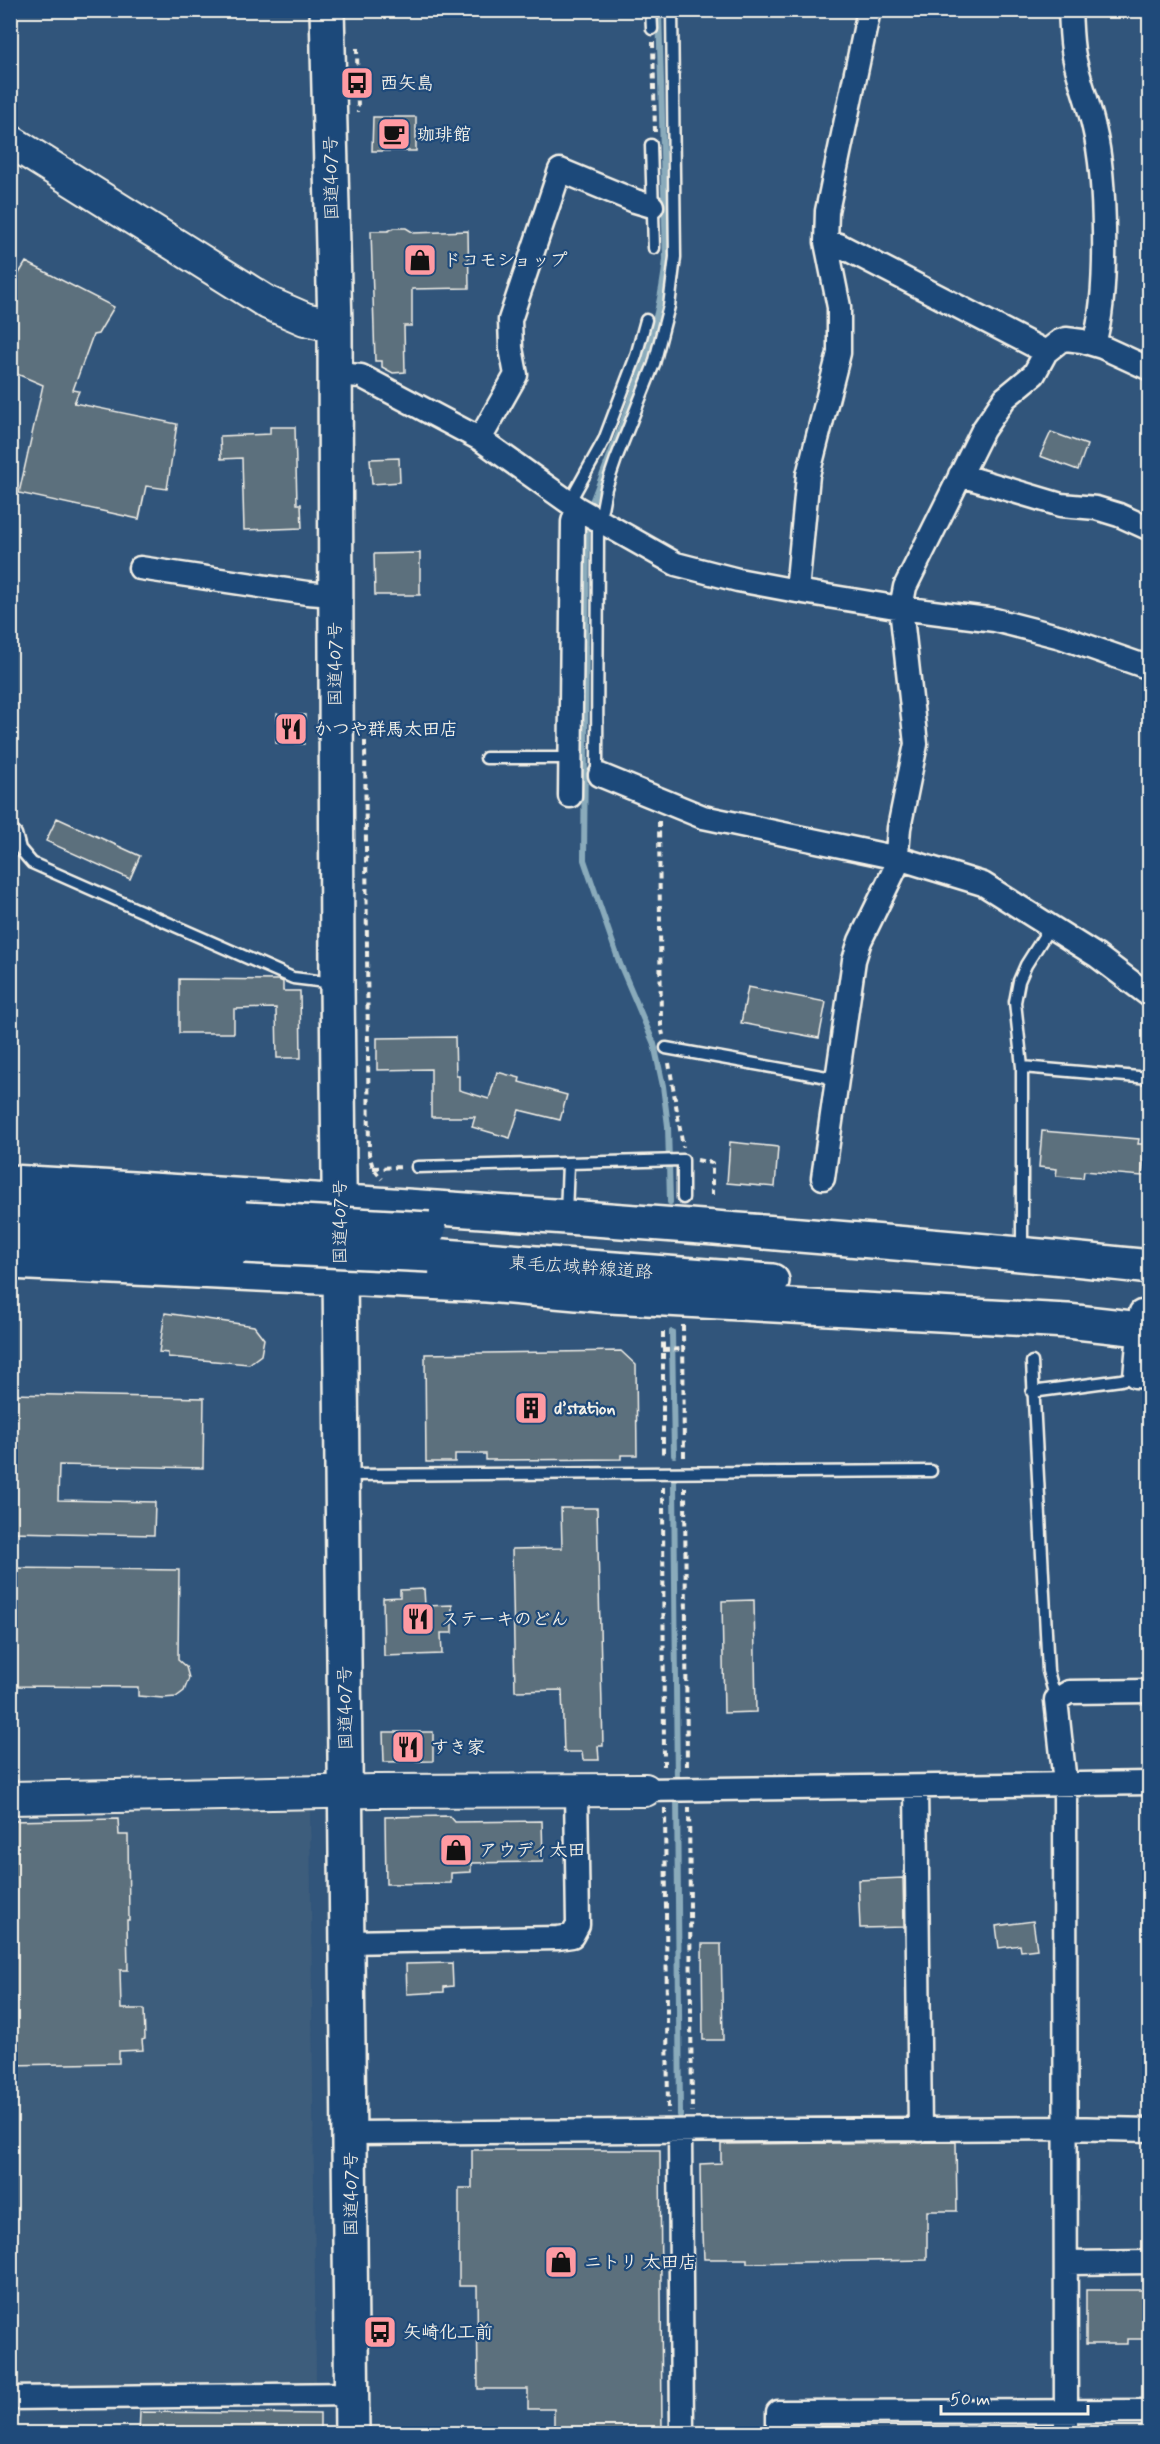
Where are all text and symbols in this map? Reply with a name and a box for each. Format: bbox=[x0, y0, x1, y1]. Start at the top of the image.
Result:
bus stop icon: 西矢島 bbox=[339, 65, 375, 101]
place label: 西矢島 bbox=[380, 72, 434, 96]
cafe icon: 珈琲館 bbox=[376, 116, 412, 152]
place label: 珈琲館 bbox=[417, 123, 471, 147]
street label: 国道407号 bbox=[319, 135, 345, 221]
shop icon: ドコモショップ bbox=[402, 242, 438, 278]
place label: ドコモショップ bbox=[443, 249, 568, 273]
street label: 国道407号 bbox=[324, 622, 348, 706]
restaurant icon: かつや群馬太田店 bbox=[273, 711, 309, 747]
place label: かつや群馬太田店 bbox=[314, 718, 458, 742]
street label: 国道407号 bbox=[329, 1180, 353, 1264]
street label: 東毛広域幹線道路 bbox=[508, 1251, 654, 1285]
building icon: d’station bbox=[513, 1390, 549, 1426]
place label: d’station bbox=[554, 1397, 616, 1421]
restaurant icon: ステーキのどん bbox=[400, 1601, 436, 1637]
place label: ステーキのどん bbox=[441, 1608, 569, 1632]
street label: 国道407号 bbox=[333, 1665, 359, 1751]
restaurant icon: すき家 bbox=[390, 1729, 426, 1765]
place label: すき家 bbox=[431, 1736, 485, 1760]
shop icon: アウディ太田 bbox=[438, 1832, 474, 1868]
place label: アウディ太田 bbox=[479, 1839, 586, 1863]
street label: 国道407号 bbox=[340, 2152, 364, 2236]
shop icon: ニトリ 太田店 bbox=[543, 2244, 579, 2280]
place label: ニトリ 太田店 bbox=[584, 2251, 697, 2275]
bus stop icon: 矢崎化工前 bbox=[362, 2314, 398, 2350]
place label: 矢崎化工前 bbox=[403, 2321, 493, 2345]
scale bar bbox=[941, 2378, 1088, 2416]
text: 50 m bbox=[950, 2388, 990, 2412]

